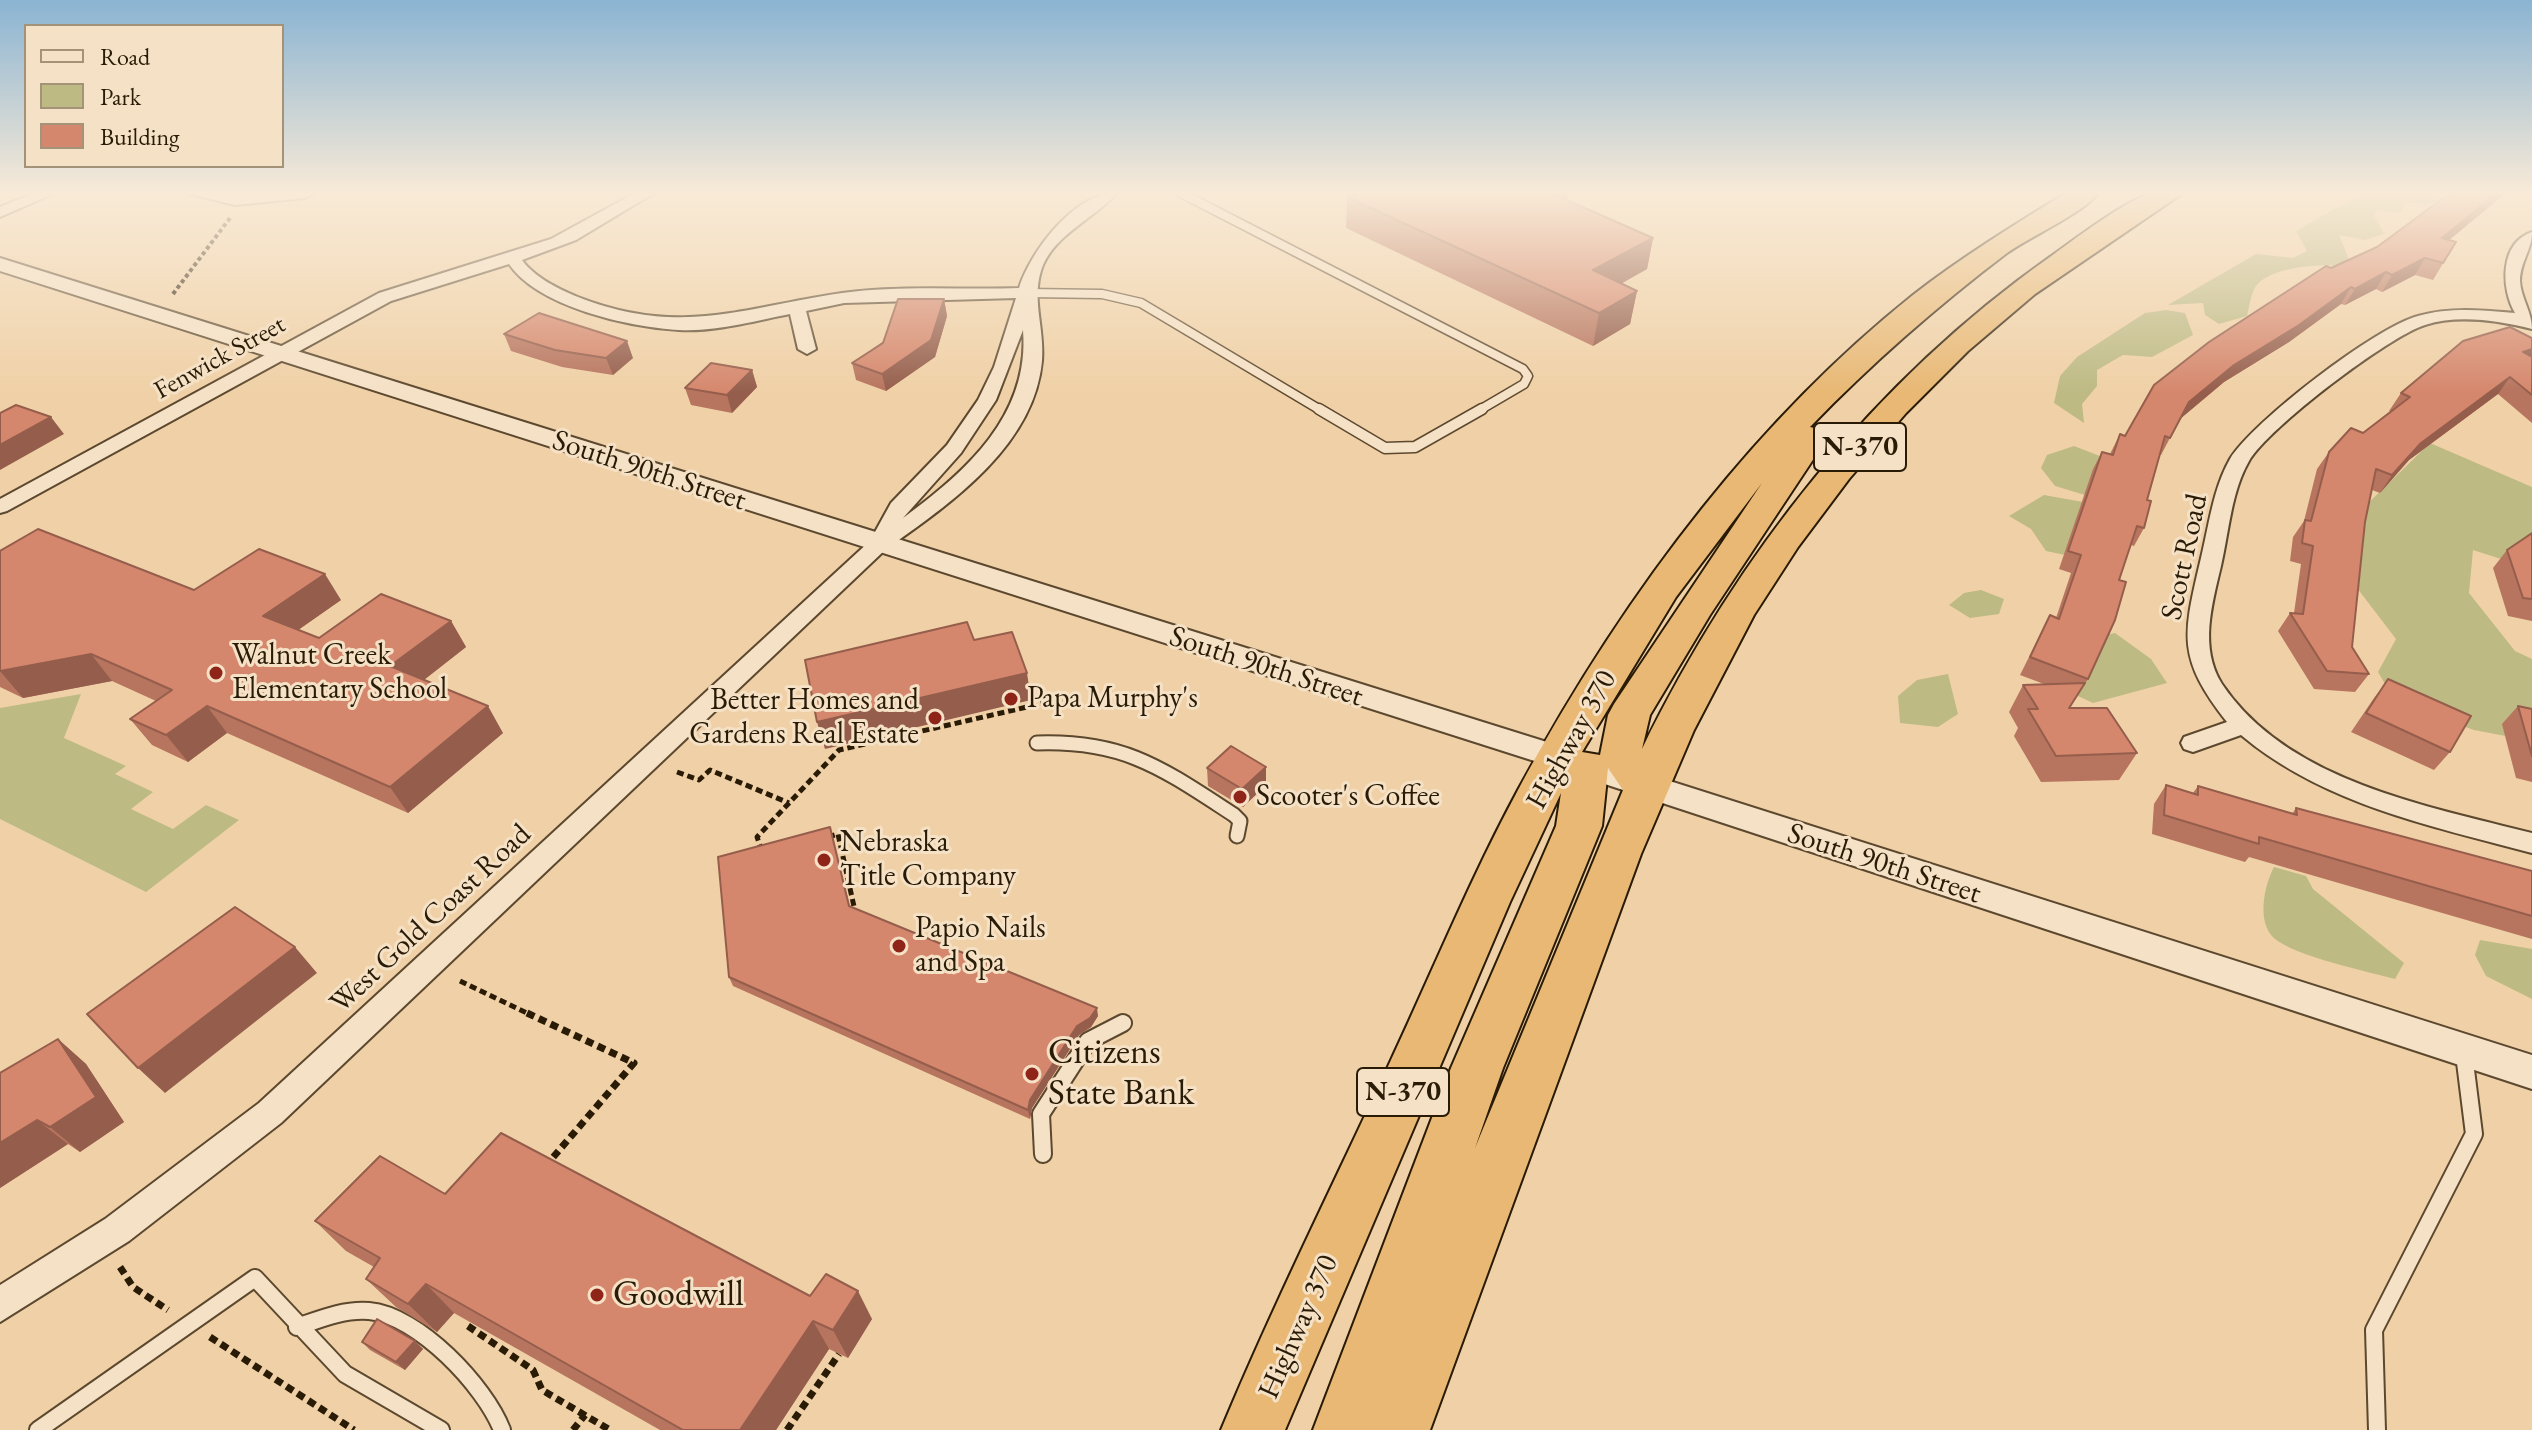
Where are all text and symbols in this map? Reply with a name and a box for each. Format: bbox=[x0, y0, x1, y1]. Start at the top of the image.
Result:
legend bbox=[24, 24, 284, 168]
text: Road bbox=[100, 41, 150, 72]
text: Park bbox=[100, 81, 141, 112]
text: Building bbox=[100, 121, 180, 152]
street label: Fenwick Street bbox=[149, 309, 291, 407]
street label: South 90th Street bbox=[548, 423, 750, 519]
road number: N-370 bbox=[1814, 423, 1906, 471]
street label: Scott Road bbox=[2154, 491, 2216, 623]
street label: South 90th Street bbox=[1165, 619, 1367, 715]
place label: Walnut Creek Elementary School bbox=[232, 638, 447, 708]
marker: Walnut Creek Elementary School bbox=[207, 664, 225, 682]
street label: Highway 370 bbox=[1519, 664, 1625, 816]
place label: Papa Murphy's bbox=[1027, 681, 1198, 717]
place label: Better Homes and Gardens Real Estate bbox=[689, 683, 919, 754]
marker: Papa Murphy's bbox=[1002, 690, 1020, 708]
marker: Better Homes and Gardens Real Estate bbox=[926, 709, 944, 727]
place label: Scooter's Coffee bbox=[1256, 779, 1440, 815]
marker: Scooter's Coffee bbox=[1231, 788, 1249, 806]
street label: South 90th Street bbox=[1783, 816, 1985, 912]
street label: West Gold Coast Road bbox=[323, 817, 539, 1021]
place label: Nebraska Title Company bbox=[840, 825, 1016, 896]
marker: Nebraska Title Company bbox=[815, 851, 833, 869]
place label: Papio Nails and Spa bbox=[915, 911, 1046, 982]
marker: Papio Nails and Spa bbox=[890, 937, 908, 955]
place label: Citizens State Bank bbox=[1048, 1031, 1194, 1116]
marker: Citizens State Bank bbox=[1023, 1065, 1041, 1083]
road number: N-370 bbox=[1357, 1068, 1449, 1116]
street label: Highway 370 bbox=[1251, 1250, 1347, 1404]
place label: Goodwill bbox=[613, 1273, 744, 1317]
marker: Goodwill bbox=[588, 1286, 606, 1304]

